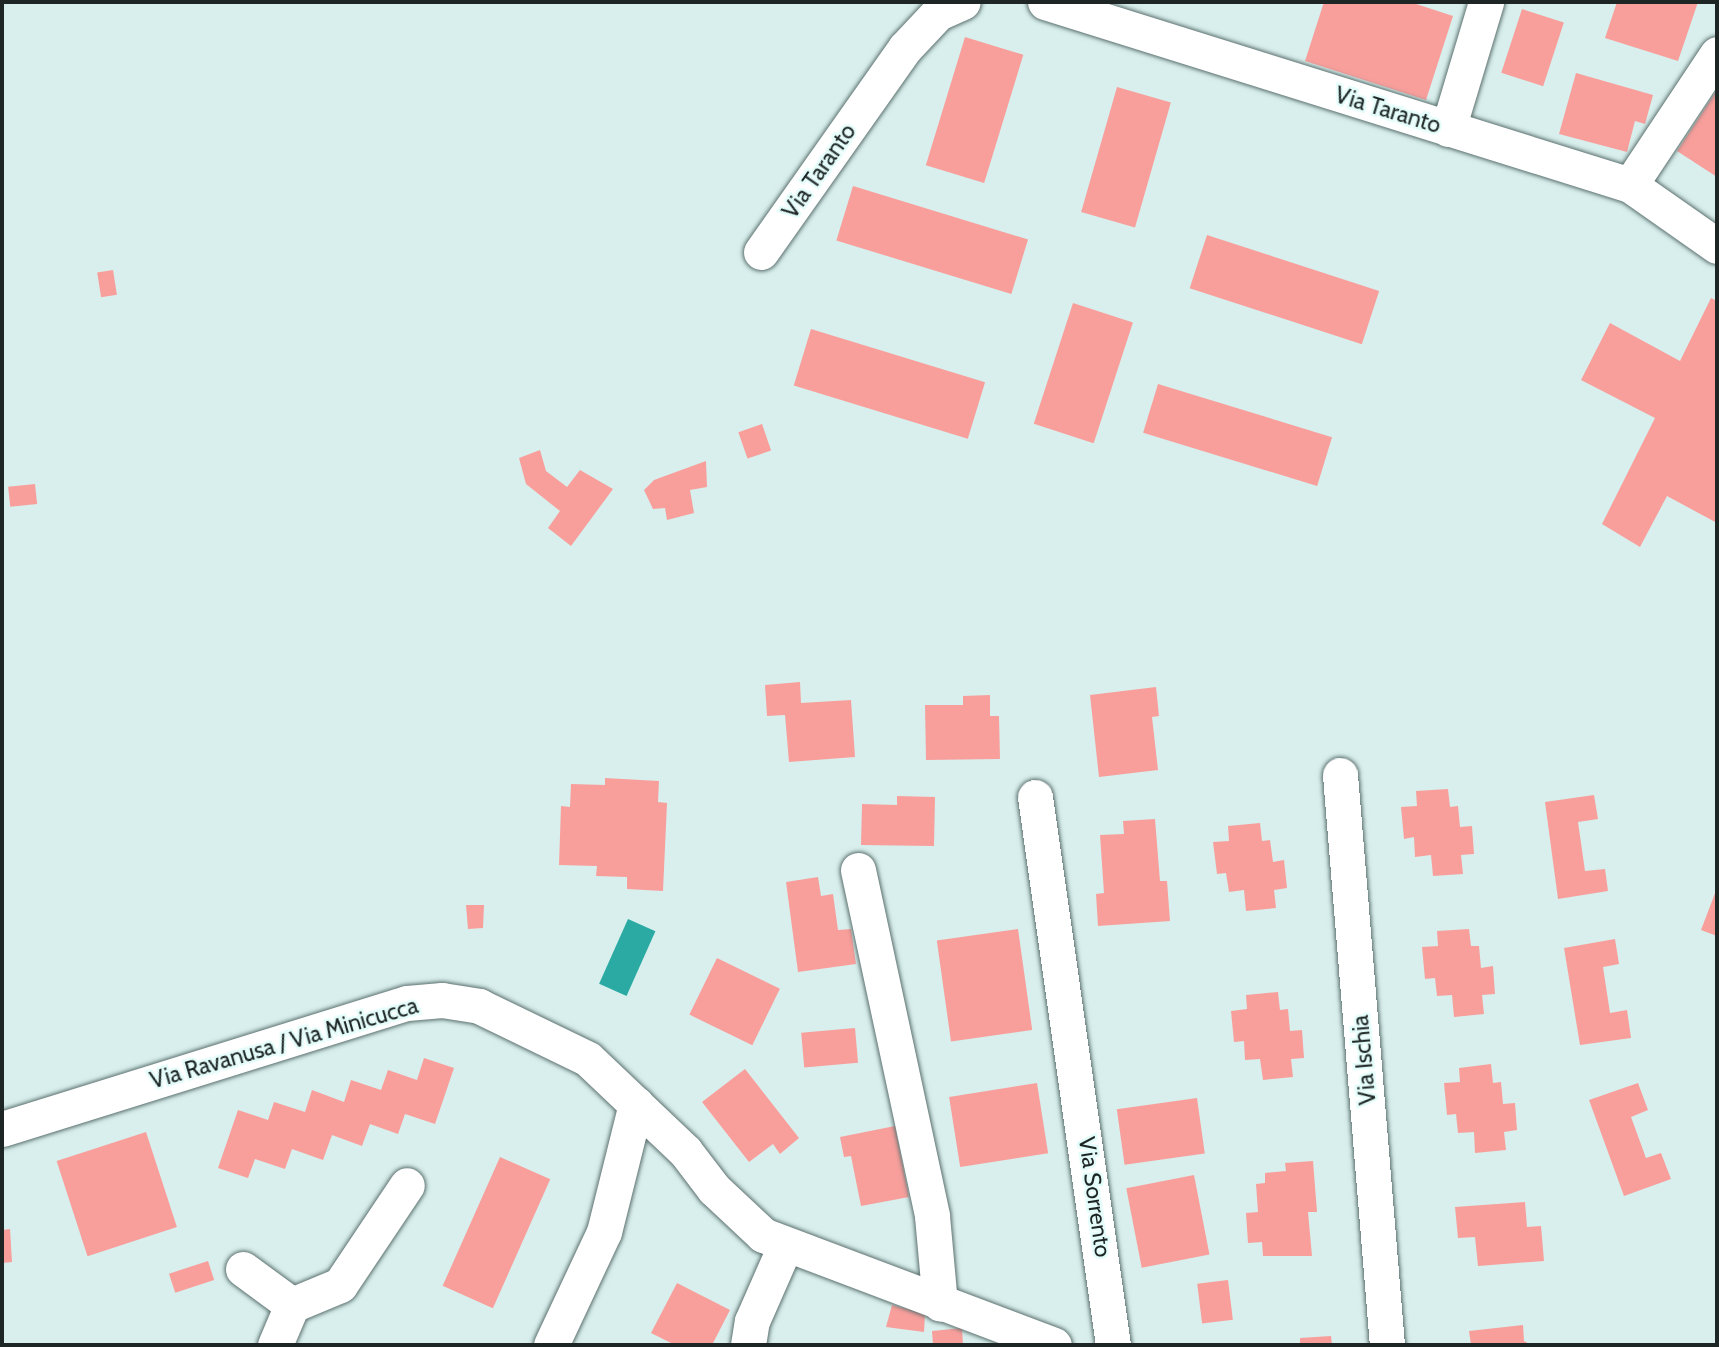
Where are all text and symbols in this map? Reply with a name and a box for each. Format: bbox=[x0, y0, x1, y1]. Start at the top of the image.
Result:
street label: Via Taranto bbox=[1332, 81, 1444, 139]
street label: Via Taranto bbox=[776, 118, 862, 224]
street label: Via Ravanusa / Via Minicucca bbox=[147, 992, 421, 1094]
street label: Via Ischia bbox=[1346, 1014, 1382, 1106]
street label: Via Sorrento bbox=[1073, 1135, 1117, 1259]

